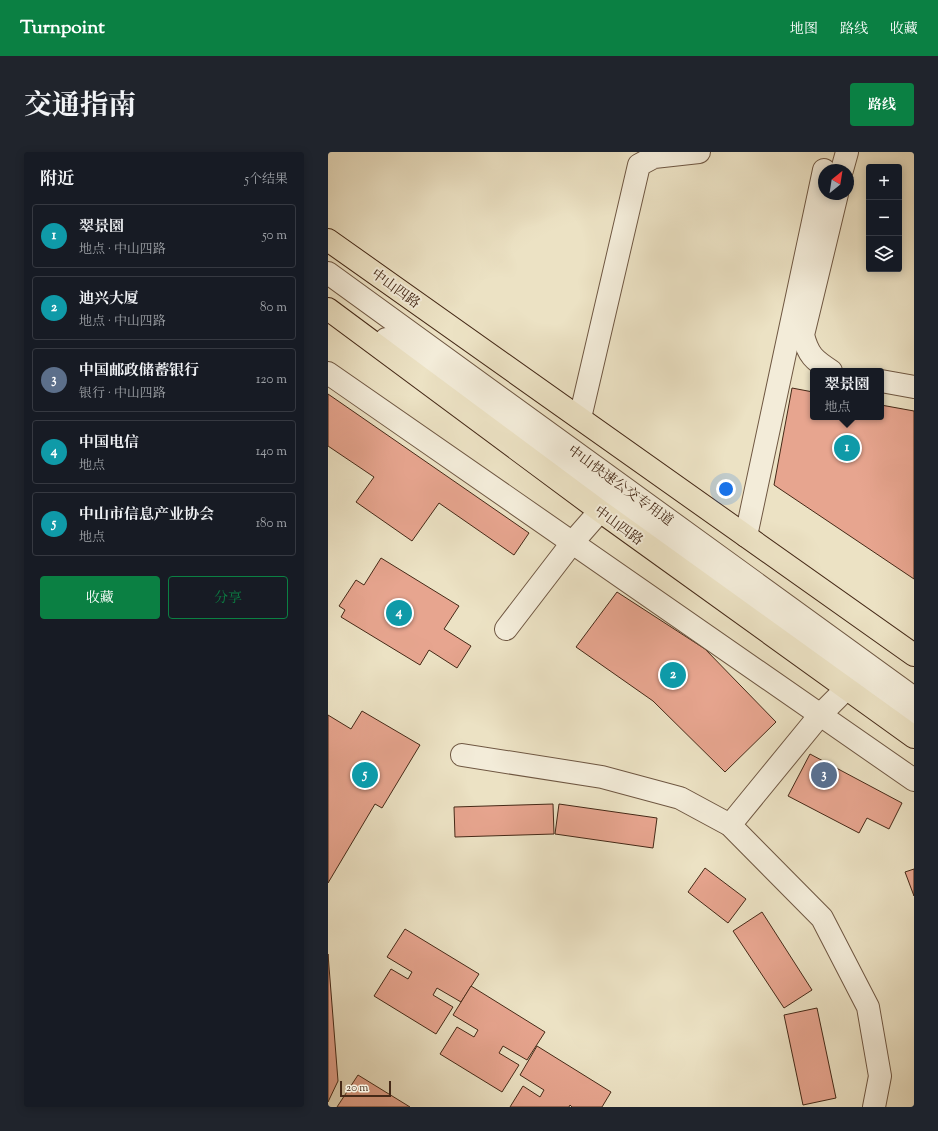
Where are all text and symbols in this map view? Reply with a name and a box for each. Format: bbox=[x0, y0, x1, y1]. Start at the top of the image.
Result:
text: Turnpoint bbox=[20, 15, 105, 42]
text: 地图 bbox=[790, 20, 818, 40]
text: 路线 bbox=[840, 20, 868, 40]
text: 收藏 bbox=[890, 20, 918, 40]
button: 路线 bbox=[850, 83, 914, 126]
text: 交通指南 bbox=[24, 87, 136, 127]
north arrow bbox=[818, 164, 854, 200]
map controls bbox=[866, 164, 902, 272]
button: + bbox=[866, 164, 902, 200]
text: 附近 bbox=[40, 168, 74, 192]
text: 5个结果 bbox=[245, 171, 288, 189]
button: − bbox=[866, 200, 902, 236]
text: 翠景園 bbox=[79, 217, 124, 238]
text: 1 bbox=[52, 227, 56, 245]
text: 50 m bbox=[262, 227, 287, 245]
button: layers bbox=[866, 236, 902, 272]
text: 地点 · 中山四路 bbox=[79, 241, 166, 259]
street label: 中山四路 bbox=[366, 265, 423, 314]
text: 迪兴大厦 bbox=[79, 289, 139, 310]
text: 2 bbox=[51, 299, 57, 317]
text: 80 m bbox=[260, 299, 287, 317]
text: 地点 · 中山四路 bbox=[79, 313, 166, 331]
text: 中国邮政储蓄银行 bbox=[79, 361, 199, 382]
popup bbox=[810, 368, 884, 420]
text: 3 bbox=[51, 371, 57, 389]
text: 120 m bbox=[256, 371, 287, 389]
text: 翠景園 bbox=[824, 375, 870, 396]
text: 银行 · 中山四路 bbox=[79, 385, 166, 403]
text: 地点 bbox=[824, 399, 851, 417]
text: 中国电信 bbox=[79, 433, 139, 454]
pin: 1 bbox=[834, 433, 860, 463]
street label: 中山快速公交专用道 bbox=[563, 441, 677, 532]
text: 4 bbox=[51, 443, 57, 461]
text: 140 m bbox=[256, 443, 287, 461]
text: 地点 bbox=[79, 457, 105, 475]
your location bbox=[716, 479, 736, 499]
street label: 中山四路 bbox=[589, 502, 646, 551]
text: 中山市信息产业协会 bbox=[79, 505, 214, 526]
text: 5 bbox=[52, 515, 56, 533]
text: 180 m bbox=[256, 515, 287, 533]
text: 地点 bbox=[79, 529, 105, 547]
button: 收藏 bbox=[40, 576, 160, 619]
button: 分享 bbox=[168, 576, 288, 619]
pin: 4 bbox=[386, 598, 412, 628]
pin: 2 bbox=[660, 660, 686, 690]
pin: 5 bbox=[352, 760, 378, 790]
pin: 3 bbox=[811, 760, 837, 790]
scale bar bbox=[340, 1079, 391, 1098]
text: 20 m bbox=[346, 1080, 368, 1096]

